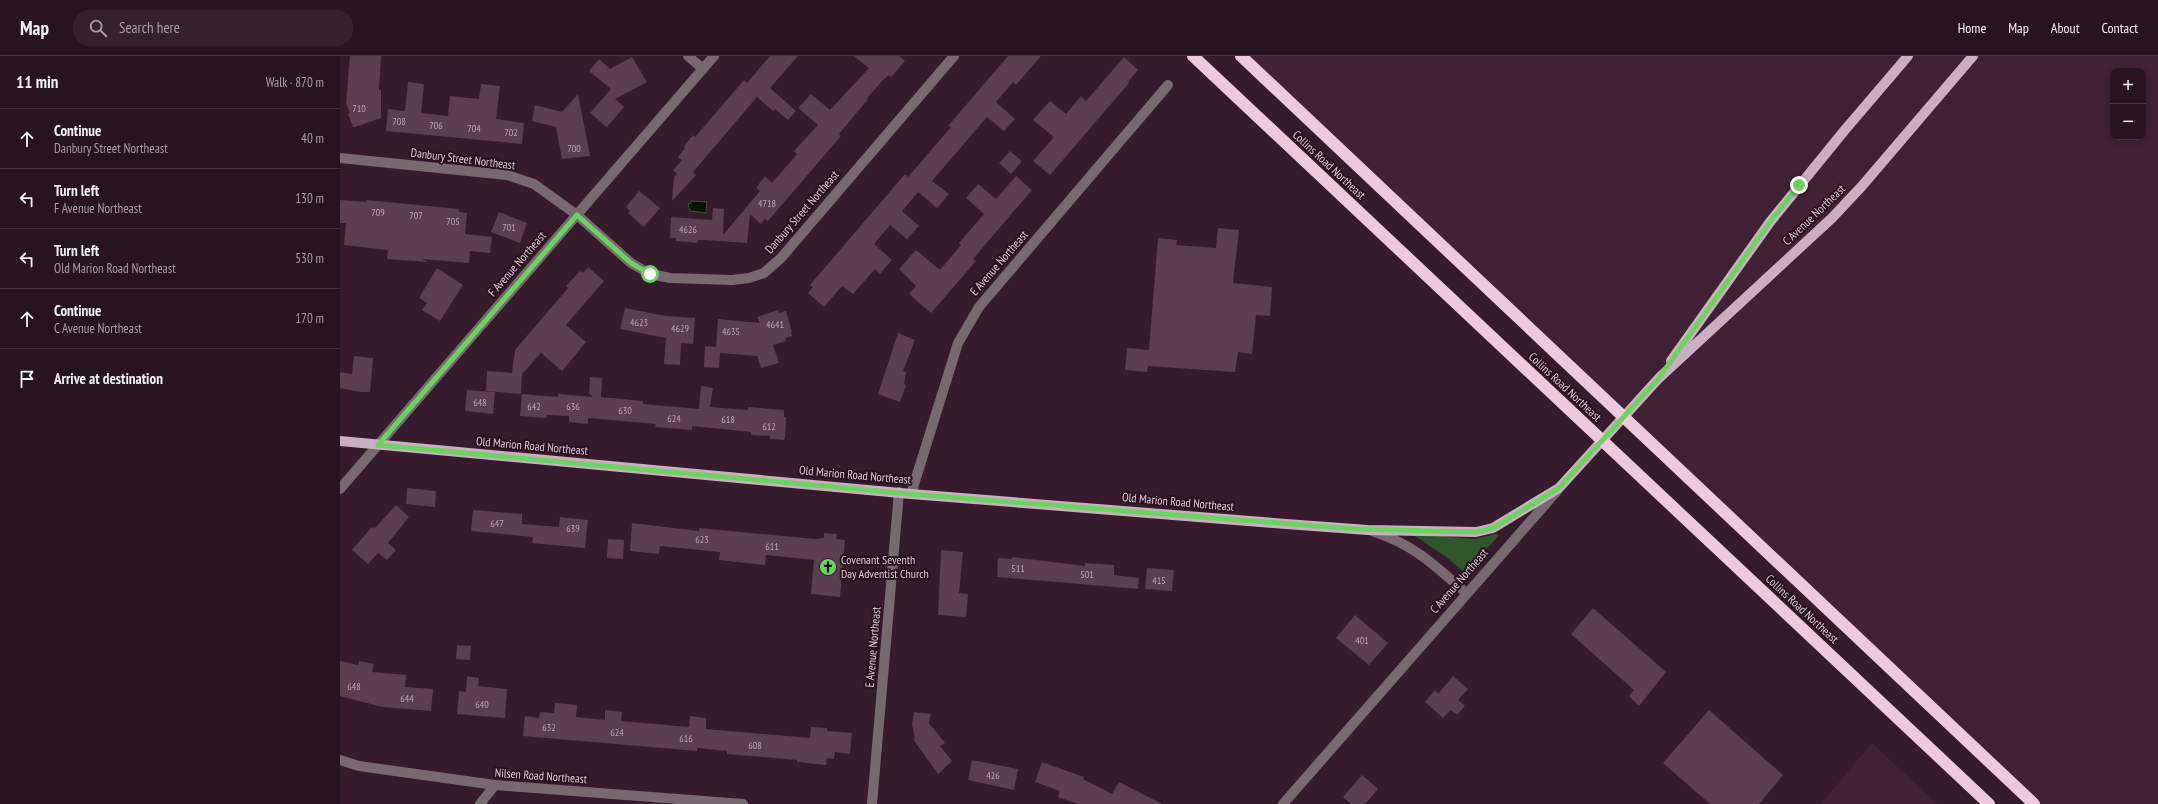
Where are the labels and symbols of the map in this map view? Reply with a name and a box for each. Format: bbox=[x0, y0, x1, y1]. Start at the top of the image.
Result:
house number: 710 bbox=[352, 102, 366, 115]
house number: 708 bbox=[392, 115, 406, 128]
house number: 706 bbox=[429, 119, 443, 132]
house number: 704 bbox=[467, 122, 481, 135]
house number: 702 bbox=[504, 126, 518, 139]
street label: Collins Road Northeast bbox=[1290, 127, 1369, 203]
house number: 700 bbox=[567, 142, 581, 155]
street label: Danbury Street Northeast bbox=[410, 145, 517, 172]
street label: Danbury Street Northeast bbox=[761, 167, 842, 256]
route end bbox=[1790, 176, 1808, 194]
street label: C Avenue Northeast bbox=[1779, 181, 1849, 248]
house number: 4718 bbox=[758, 197, 776, 210]
house number: 709 bbox=[371, 206, 385, 219]
house number: 707 bbox=[409, 209, 423, 222]
house number: 705 bbox=[446, 215, 460, 228]
house number: 701 bbox=[502, 221, 516, 234]
house number: 4626 bbox=[679, 223, 698, 236]
street label: E Avenue Northeast bbox=[966, 227, 1031, 298]
street label: F Avenue Northeast bbox=[484, 228, 549, 299]
route start bbox=[641, 265, 659, 283]
house number: 4623 bbox=[630, 316, 648, 329]
house number: 4641 bbox=[766, 318, 784, 331]
house number: 4629 bbox=[671, 322, 689, 335]
house number: 4635 bbox=[722, 325, 740, 338]
street label: Collins Road Northeast bbox=[1526, 349, 1605, 425]
house number: 648 bbox=[473, 396, 487, 409]
house number: 642 bbox=[527, 400, 541, 413]
house number: 636 bbox=[566, 400, 580, 413]
house number: 630 bbox=[618, 404, 632, 417]
house number: 624 bbox=[667, 412, 681, 425]
house number: 618 bbox=[721, 413, 735, 426]
house number: 612 bbox=[762, 420, 776, 433]
street label: Old Marion Road Northeast bbox=[475, 433, 589, 458]
street label: Old Marion Road Northeast bbox=[798, 462, 912, 487]
street label: Old Marion Road Northeast bbox=[1121, 489, 1235, 514]
house number: 647 bbox=[490, 517, 504, 530]
house number: 639 bbox=[566, 522, 580, 535]
house number: 623 bbox=[695, 533, 709, 546]
house number: 611 bbox=[765, 540, 779, 553]
street label: C Avenue Northeast bbox=[1426, 545, 1491, 616]
place label: Covenant Seventh Day Adventist Church bbox=[841, 552, 929, 581]
church icon: Covenant Seventh Day Adventist Church bbox=[818, 557, 838, 577]
house number: 511 bbox=[1011, 562, 1025, 575]
house number: 501 bbox=[1080, 568, 1094, 581]
street label: Collins Road Northeast bbox=[1763, 571, 1842, 647]
house number: 415 bbox=[1152, 574, 1166, 587]
street label: E Avenue Northeast bbox=[861, 605, 884, 688]
house number: 401 bbox=[1355, 634, 1369, 647]
house number: 648 bbox=[347, 680, 361, 693]
house number: 644 bbox=[400, 692, 414, 705]
house number: 640 bbox=[475, 698, 489, 711]
house number: 632 bbox=[542, 721, 556, 734]
house number: 624 bbox=[610, 726, 624, 739]
house number: 616 bbox=[679, 732, 693, 745]
house number: 608 bbox=[748, 739, 762, 752]
street label: Nilsen Road Northeast bbox=[494, 765, 588, 786]
house number: 426 bbox=[986, 769, 1000, 782]

